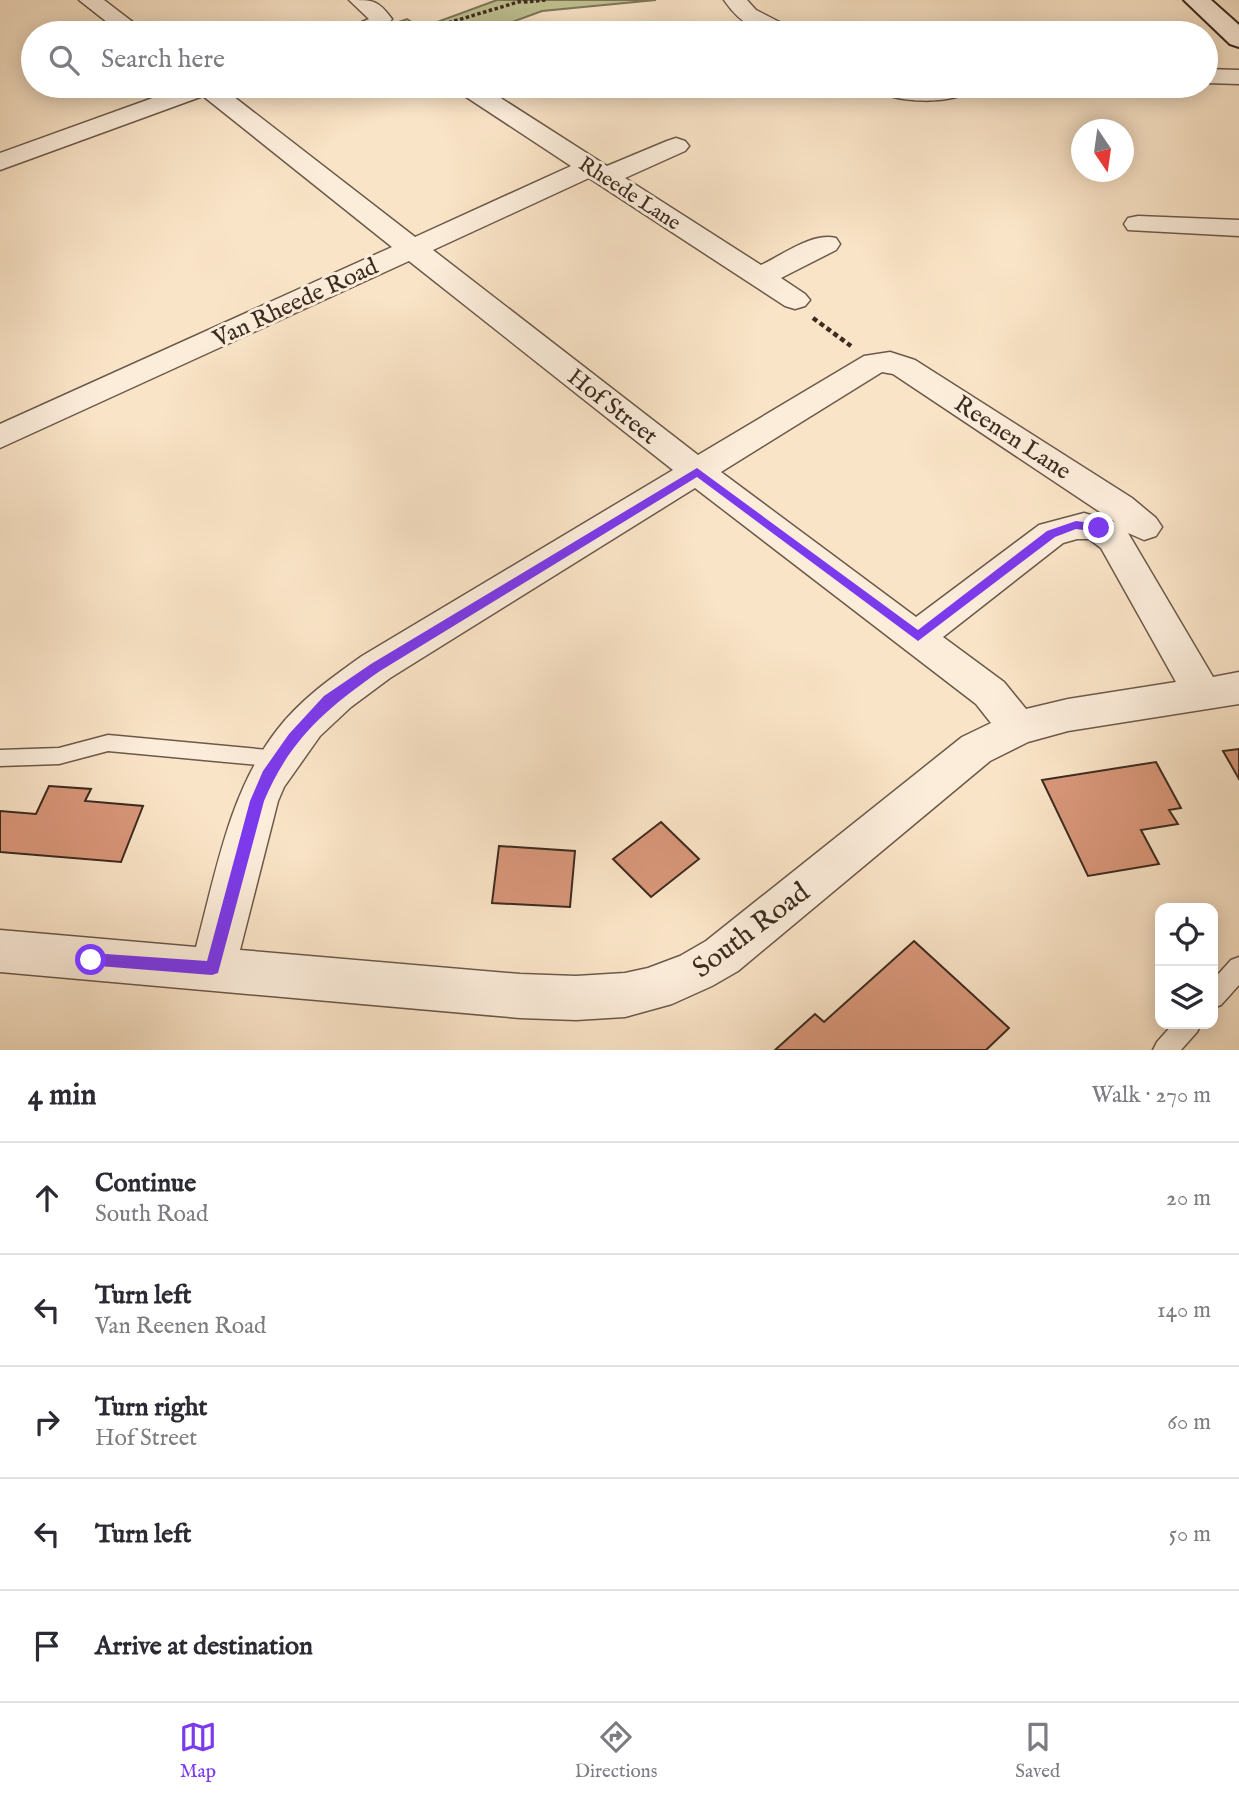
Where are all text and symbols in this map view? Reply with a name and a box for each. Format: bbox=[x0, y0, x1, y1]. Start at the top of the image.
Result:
search box bbox=[21, 21, 1218, 98]
icon: search bbox=[45, 41, 83, 79]
text: Search here bbox=[101, 43, 225, 76]
north arrow bbox=[1071, 119, 1134, 182]
street label: Rheede Lane bbox=[573, 151, 686, 238]
street label: Van Rheede Road bbox=[207, 251, 383, 356]
street label: Hof Street bbox=[561, 362, 664, 452]
street label: Reenen Lane bbox=[948, 389, 1076, 488]
route end bbox=[1083, 512, 1114, 543]
street label: South Road bbox=[686, 876, 817, 986]
map controls bbox=[1155, 903, 1218, 1029]
button: locate bbox=[1155, 903, 1218, 966]
route start bbox=[75, 944, 106, 975]
button: layers bbox=[1155, 966, 1218, 1029]
text: 4 min bbox=[28, 1077, 96, 1115]
text: Walk · 270 m bbox=[1091, 1081, 1211, 1110]
text: Continue bbox=[95, 1167, 196, 1200]
icon: ahead bbox=[28, 1179, 66, 1217]
text: 20 m bbox=[1166, 1184, 1211, 1213]
text: South Road bbox=[95, 1200, 208, 1229]
text: Turn left bbox=[95, 1279, 192, 1312]
icon: left bbox=[28, 1291, 66, 1329]
text: 140 m bbox=[1157, 1296, 1211, 1325]
text: Van Reenen Road bbox=[95, 1312, 266, 1341]
text: Turn right bbox=[95, 1391, 208, 1424]
icon: right bbox=[28, 1403, 66, 1441]
text: 60 m bbox=[1167, 1408, 1211, 1437]
text: Hof Street bbox=[95, 1424, 197, 1453]
icon: left bbox=[28, 1515, 66, 1553]
text: Turn left bbox=[95, 1518, 192, 1551]
text: 50 m bbox=[1169, 1520, 1211, 1549]
icon: arrive bbox=[28, 1627, 66, 1665]
text: Arrive at destination bbox=[95, 1630, 313, 1663]
tab: Map bbox=[179, 1718, 217, 1784]
tab: Directions bbox=[575, 1718, 657, 1784]
tab: Saved bbox=[1015, 1718, 1060, 1784]

